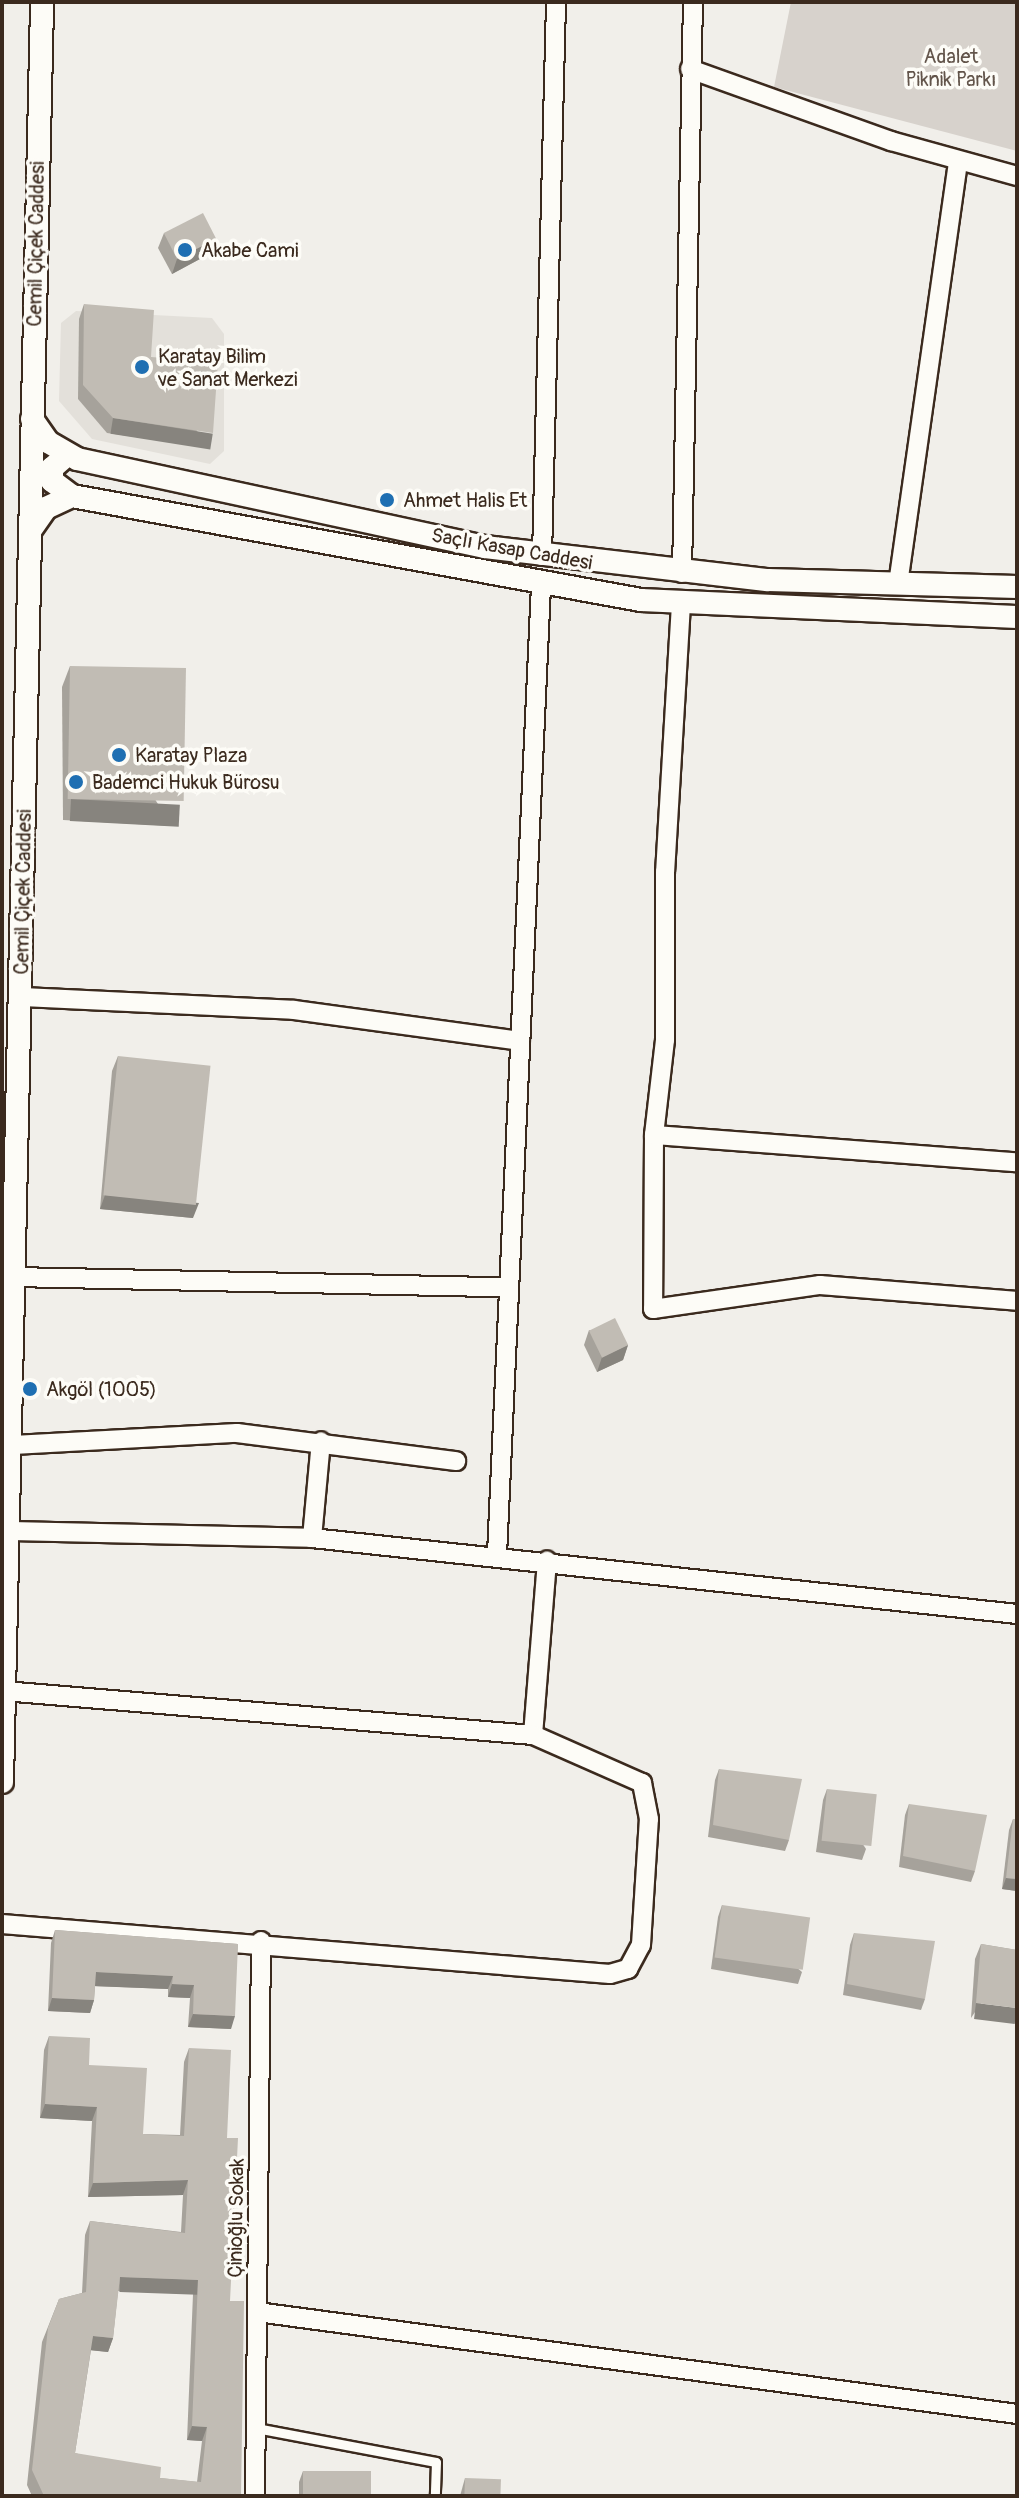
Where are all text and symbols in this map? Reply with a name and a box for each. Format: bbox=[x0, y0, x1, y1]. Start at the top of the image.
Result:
park label: Adalet Piknik Parkı bbox=[906, 44, 996, 91]
street label: Cemil Çiçek Caddesi bbox=[23, 161, 49, 327]
place label: Akabe Cami bbox=[201, 238, 299, 262]
marker: Akabe Cami bbox=[176, 241, 194, 259]
place label: Karatay Bilim ve Sanat Merkezi bbox=[158, 344, 298, 391]
marker: Karatay Bilim ve Sanat Merkezi bbox=[133, 358, 151, 376]
place label: Ahmet Halis Et bbox=[403, 488, 527, 512]
marker: Ahmet Halis Et bbox=[378, 491, 396, 509]
street label: Saçlı Kasap Caddesi bbox=[430, 523, 594, 575]
place label: Karatay Plaza bbox=[135, 743, 247, 767]
marker: Karatay Plaza bbox=[110, 746, 128, 764]
place label: Bademci Hukuk Bürosu bbox=[92, 770, 280, 794]
marker: Bademci Hukuk Bürosu bbox=[67, 773, 85, 791]
street label: Cemil Çiçek Caddesi bbox=[10, 809, 36, 975]
place label: Akgöl (1005) bbox=[46, 1377, 157, 1401]
marker: Akgöl (1005) bbox=[21, 1380, 39, 1398]
street label: Çinioğlu Sokak bbox=[223, 2158, 249, 2278]

